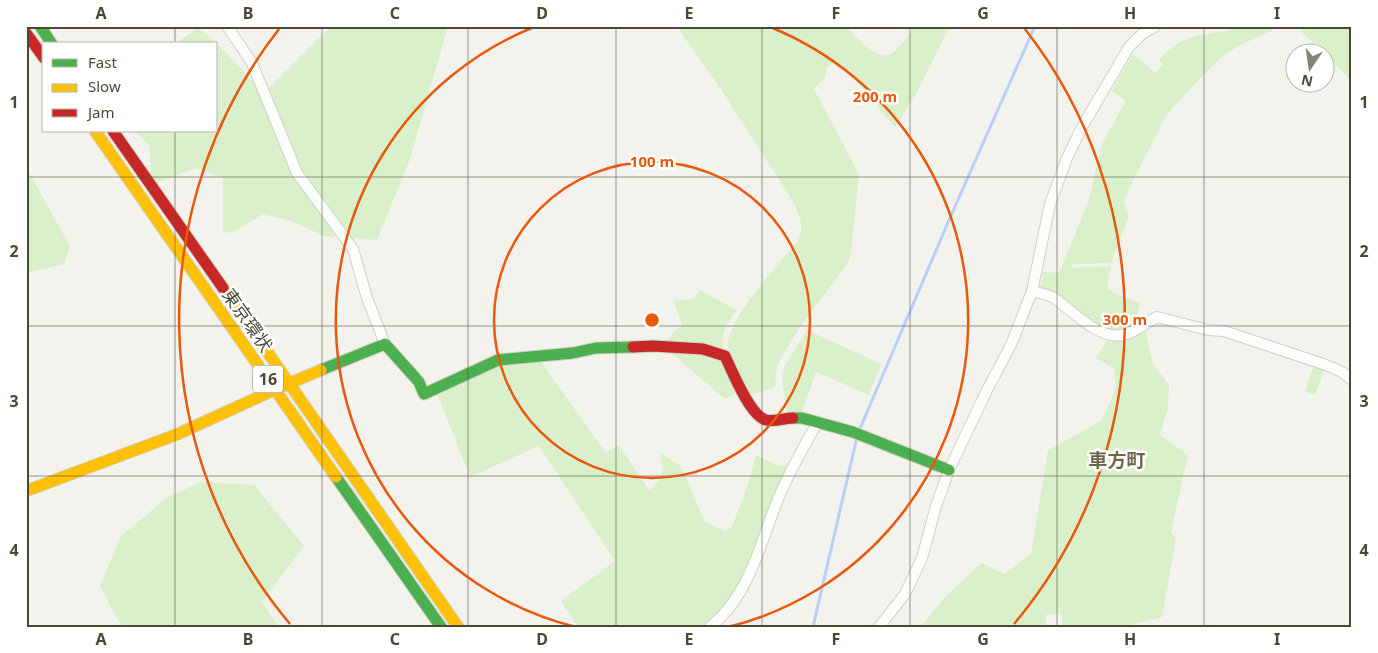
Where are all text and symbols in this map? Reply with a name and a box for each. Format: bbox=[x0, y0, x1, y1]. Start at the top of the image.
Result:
text: A bbox=[95, 2, 107, 24]
text: B bbox=[243, 2, 253, 24]
text: C bbox=[390, 2, 400, 24]
text: D bbox=[536, 2, 548, 24]
text: E bbox=[685, 2, 694, 24]
text: F bbox=[832, 2, 840, 24]
text: G bbox=[977, 2, 989, 24]
text: H bbox=[1124, 2, 1136, 24]
text: I bbox=[1274, 2, 1280, 24]
legend bbox=[42, 42, 218, 132]
north arrow bbox=[1286, 42, 1336, 92]
text: Fast bbox=[88, 52, 117, 72]
text: N bbox=[1299, 71, 1315, 92]
text: Slow bbox=[88, 76, 121, 96]
text: 200 m bbox=[853, 86, 897, 106]
text: 1 bbox=[9, 91, 19, 113]
text: 1 bbox=[1359, 91, 1369, 113]
text: Jam bbox=[86, 102, 115, 122]
text: 100 m bbox=[630, 151, 674, 171]
text: 2 bbox=[9, 240, 19, 262]
text: 2 bbox=[1359, 240, 1369, 262]
street label: 東京環状 bbox=[218, 284, 278, 356]
text: 300 m bbox=[1103, 309, 1147, 329]
centre of rings bbox=[643, 311, 661, 329]
road number: 16 bbox=[253, 366, 283, 392]
text: 3 bbox=[9, 390, 19, 412]
text: 3 bbox=[1359, 390, 1369, 412]
district label: 車方町 bbox=[1088, 447, 1146, 473]
text: 4 bbox=[9, 539, 19, 561]
text: 4 bbox=[1359, 539, 1369, 561]
text: A bbox=[95, 628, 107, 650]
text: B bbox=[243, 628, 253, 650]
text: C bbox=[390, 628, 400, 650]
text: D bbox=[536, 628, 548, 650]
text: E bbox=[685, 628, 694, 650]
text: F bbox=[832, 628, 840, 650]
text: G bbox=[977, 628, 989, 650]
text: H bbox=[1124, 628, 1136, 650]
text: I bbox=[1274, 628, 1280, 650]

